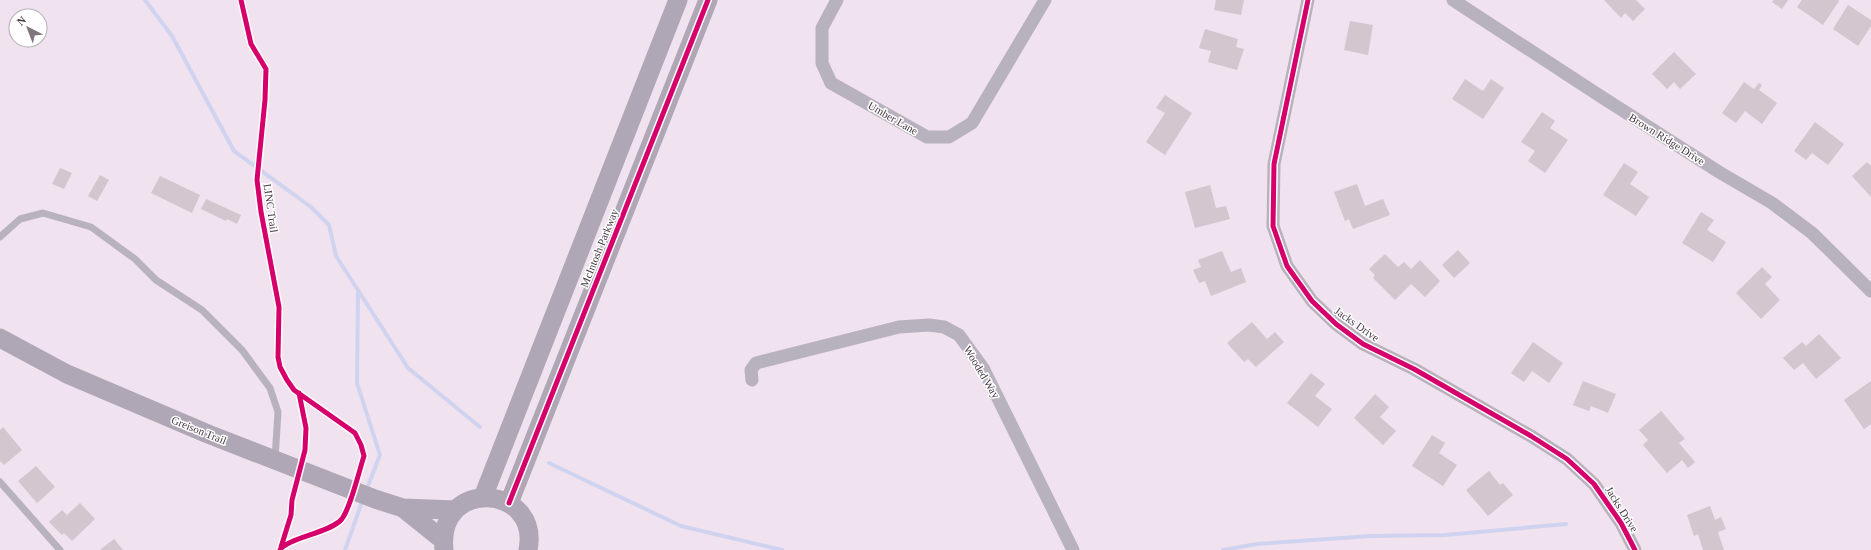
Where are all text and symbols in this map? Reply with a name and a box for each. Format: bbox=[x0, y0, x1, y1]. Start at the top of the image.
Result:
north arrow bbox=[8, 8, 48, 48]
text: N bbox=[14, 13, 28, 28]
street label: Umber Lane bbox=[866, 99, 920, 137]
street label: Brown Ridge Drive bbox=[1627, 111, 1707, 167]
street label: LINC Trail bbox=[262, 183, 280, 233]
street label: McIntosh Parkway bbox=[578, 207, 620, 289]
street label: Jacks Drive bbox=[1332, 304, 1382, 344]
street label: Wooded Way bbox=[962, 344, 1003, 401]
street label: Greison Trail bbox=[170, 414, 228, 446]
street label: Jacks Drive bbox=[1603, 484, 1641, 534]

